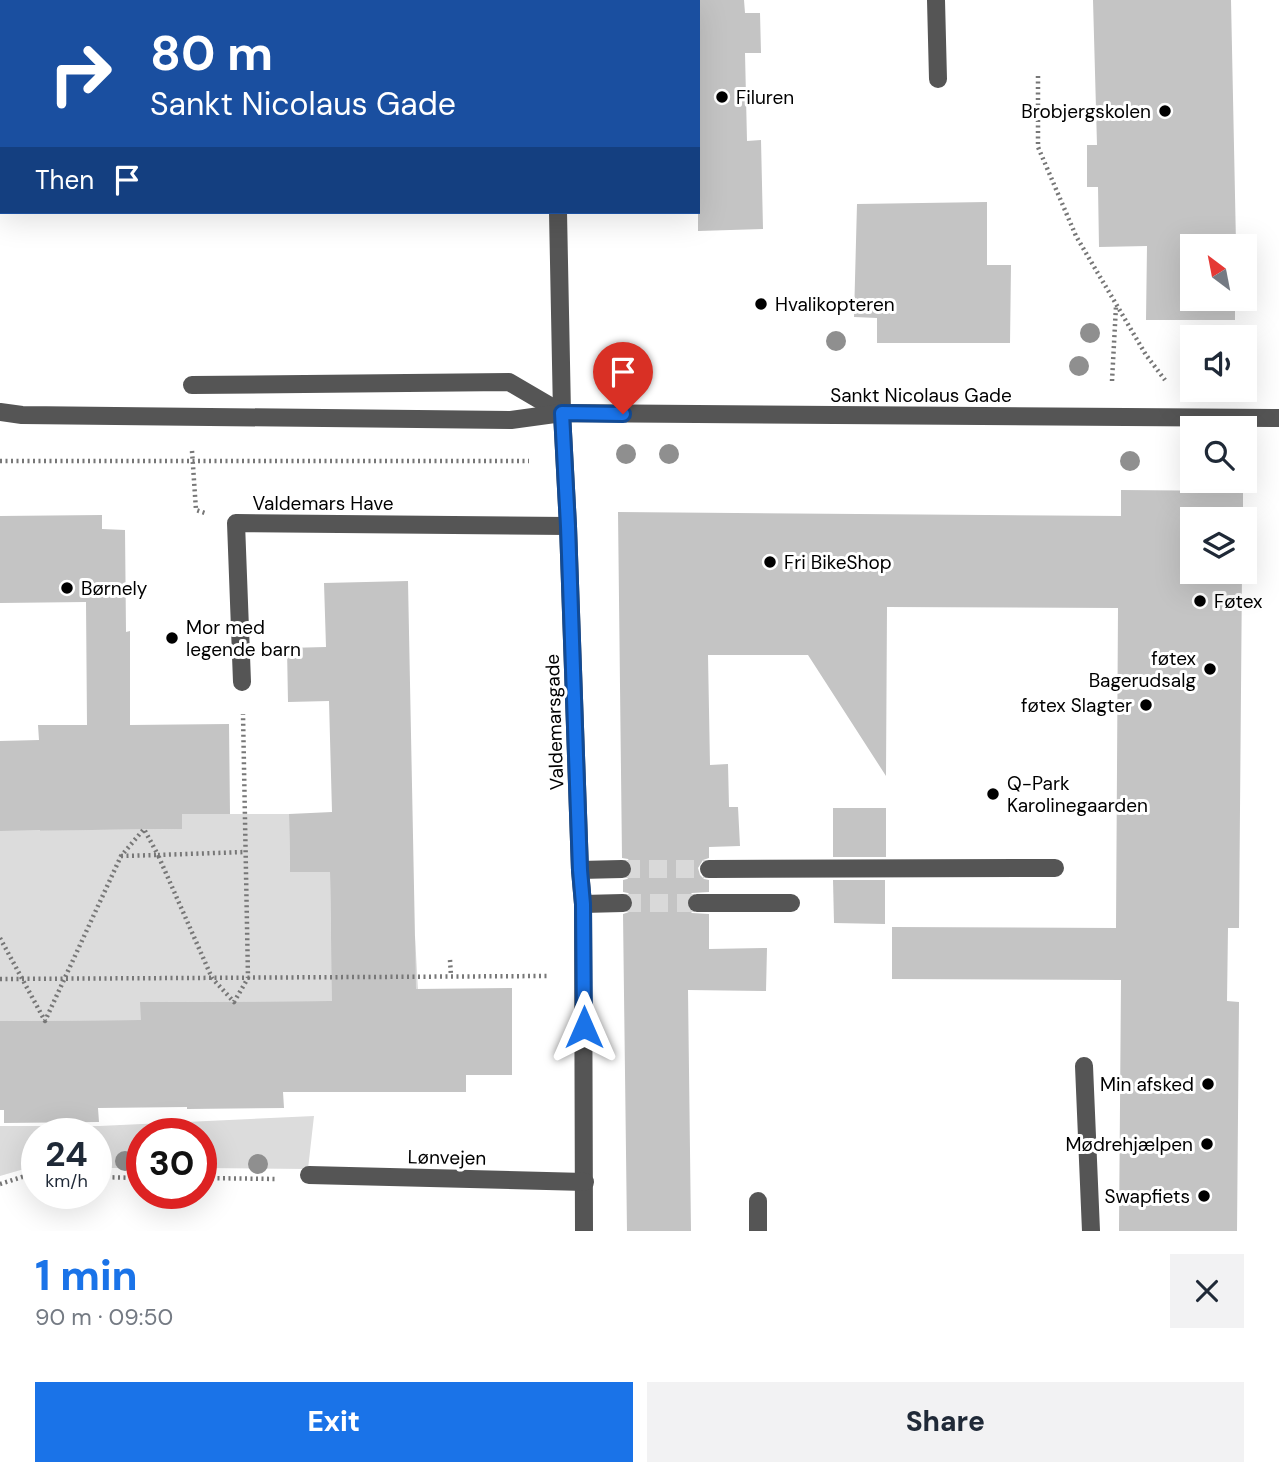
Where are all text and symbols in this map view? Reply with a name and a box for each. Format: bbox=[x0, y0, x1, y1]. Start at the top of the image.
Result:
text: 80 m bbox=[150, 21, 273, 85]
icon: right bbox=[35, 28, 126, 119]
text: Sankt Nicolaus Gade bbox=[150, 83, 456, 125]
place label: Filuren bbox=[736, 85, 794, 110]
marker: Filuren bbox=[714, 89, 730, 105]
place label: Brobjergskolen bbox=[1021, 99, 1151, 124]
marker: Brobjergskolen bbox=[1157, 103, 1173, 119]
icon: arrive bbox=[108, 161, 146, 199]
text: Then bbox=[35, 163, 94, 197]
north arrow bbox=[1180, 234, 1256, 312]
map controls bbox=[1180, 234, 1257, 584]
place label: Hvalikopteren bbox=[775, 292, 895, 317]
marker: Hvalikopteren bbox=[753, 296, 769, 312]
button: sound bbox=[1180, 325, 1257, 402]
pin bbox=[593, 342, 653, 414]
icon: arrive bbox=[604, 353, 642, 391]
street label: Sankt Nicolaus Gade bbox=[830, 383, 1012, 408]
button: search bbox=[1180, 416, 1257, 493]
street label: Valdemars Have bbox=[252, 491, 394, 516]
button: layers bbox=[1180, 507, 1257, 584]
place label: Fri BikeShop bbox=[784, 550, 892, 575]
marker: Fri BikeShop bbox=[762, 554, 778, 570]
place label: Børnely bbox=[81, 576, 148, 601]
marker: Børnely bbox=[59, 580, 75, 596]
place label: Føtex bbox=[1214, 589, 1263, 614]
marker: Føtex bbox=[1192, 593, 1208, 609]
place label: Mor med legende barn bbox=[186, 615, 301, 662]
marker: Mor med legende barn bbox=[164, 630, 180, 646]
place label: føtex Bagerudsalg bbox=[1089, 646, 1197, 693]
street label: Valdemarsgade bbox=[540, 653, 569, 791]
marker: føtex Bagerudsalg bbox=[1202, 661, 1218, 677]
place label: føtex Slagter bbox=[1021, 693, 1132, 718]
marker: føtex Slagter bbox=[1138, 697, 1154, 713]
place label: Q-Park Karolinegaarden bbox=[1007, 771, 1148, 818]
marker: Q-Park Karolinegaarden bbox=[985, 786, 1001, 802]
position arrow bbox=[547, 990, 621, 1064]
place label: Min afsked bbox=[1100, 1072, 1194, 1097]
marker: Min afsked bbox=[1200, 1076, 1216, 1092]
speed limit sign: 30 bbox=[126, 1118, 217, 1209]
text: 24 bbox=[45, 1131, 88, 1177]
place label: Mødrehjælpen bbox=[1066, 1132, 1193, 1157]
marker: Mødrehjælpen bbox=[1199, 1136, 1215, 1152]
street label: Lønvejen bbox=[407, 1144, 487, 1171]
text: km/h bbox=[45, 1169, 88, 1193]
place label: Swapfiets bbox=[1104, 1184, 1190, 1209]
marker: Swapfiets bbox=[1196, 1188, 1212, 1204]
text: 1 min bbox=[35, 1248, 138, 1303]
button: close bbox=[1170, 1254, 1244, 1328]
text: 90 m · 09:50 bbox=[35, 1302, 173, 1332]
button: Exit bbox=[35, 1382, 633, 1462]
button: Share bbox=[647, 1382, 1244, 1462]

